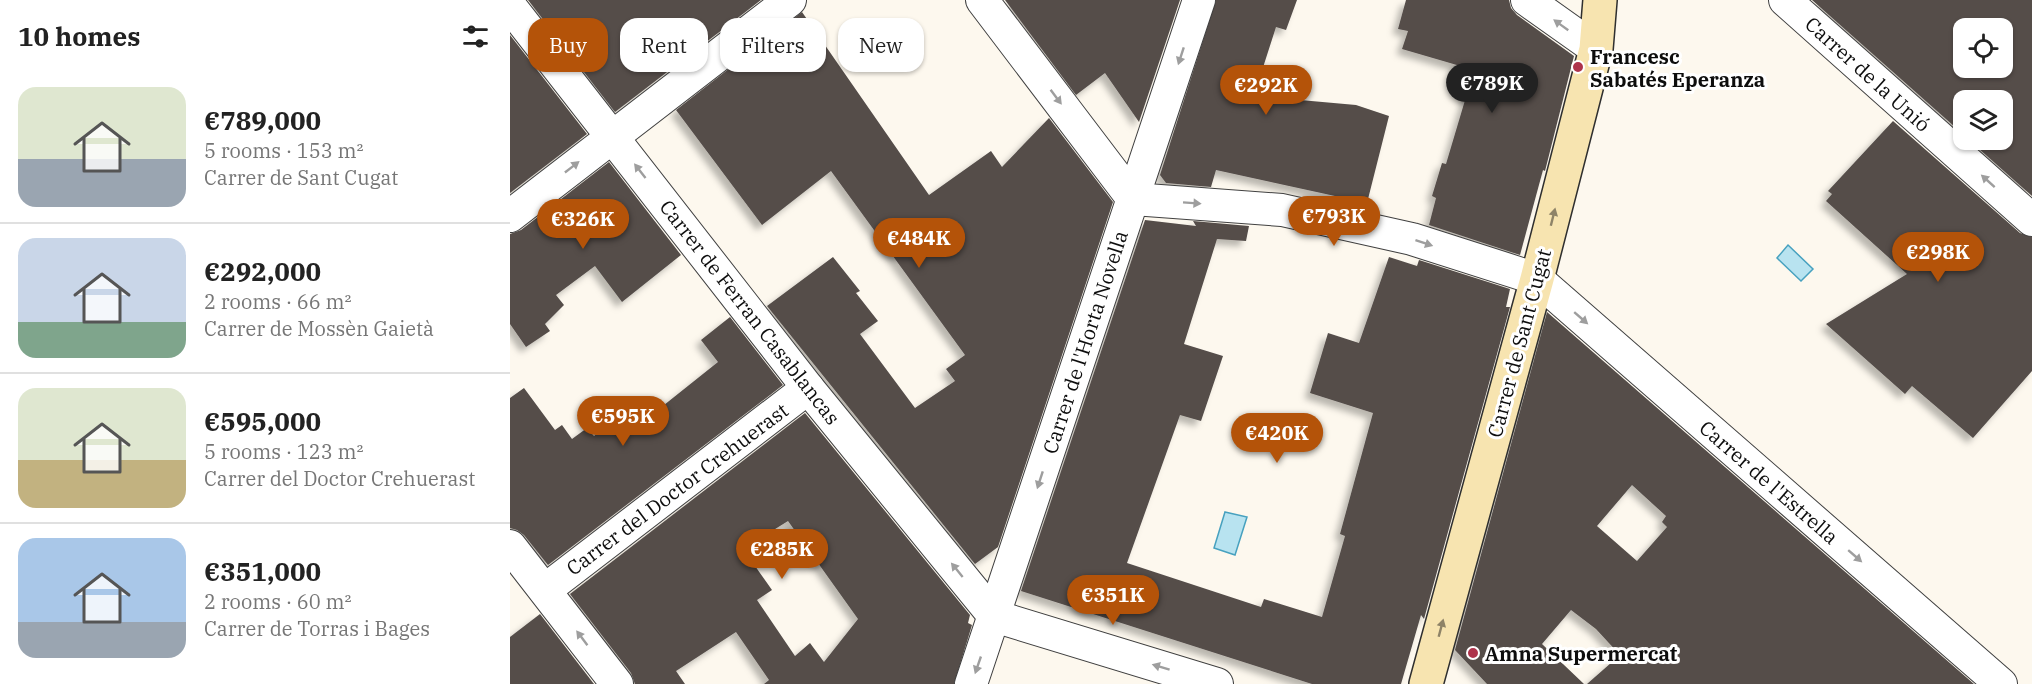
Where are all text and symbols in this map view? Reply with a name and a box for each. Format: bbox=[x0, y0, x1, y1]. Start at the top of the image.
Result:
street label: Carrer de la Unió bbox=[1800, 11, 1936, 137]
chip: Buy bbox=[528, 18, 608, 72]
chip: Rent bbox=[620, 18, 708, 72]
chip: Filters bbox=[720, 18, 826, 72]
chip: New bbox=[838, 18, 924, 72]
map controls bbox=[1953, 18, 2013, 150]
button: locate bbox=[1953, 18, 2013, 78]
text: 10 homes bbox=[18, 19, 140, 53]
one-way arrow bbox=[1554, 19, 1570, 31]
icon: filters bbox=[459, 20, 492, 53]
place label: Francesc Sabatés Eperanza bbox=[1590, 43, 1765, 93]
one-way arrow bbox=[1175, 47, 1185, 65]
marker: Francesc Sabatés Eperanza bbox=[1571, 60, 1585, 74]
pin: €789K bbox=[1450, 63, 1534, 114]
pin: €292K bbox=[1224, 65, 1308, 116]
text: €789K bbox=[1460, 69, 1524, 96]
text: €292K bbox=[1234, 71, 1298, 98]
one-way arrow bbox=[1050, 88, 1062, 104]
button: layers bbox=[1953, 90, 2013, 150]
text: €789,000 bbox=[204, 103, 321, 137]
icon: home bbox=[66, 111, 138, 183]
text: 5 rooms · 153 m² bbox=[204, 137, 363, 164]
one-way arrow bbox=[565, 161, 580, 173]
one-way arrow bbox=[633, 163, 646, 179]
text: Carrer de Sant Cugat bbox=[204, 164, 398, 191]
one-way arrow bbox=[1981, 175, 1996, 188]
street label: Carrer de Ferran Casablancas bbox=[654, 194, 846, 430]
pin: €793K bbox=[1292, 196, 1376, 247]
one-way arrow bbox=[1182, 198, 1201, 208]
pin: €326K bbox=[541, 199, 625, 250]
text: €793K bbox=[1302, 202, 1366, 229]
text: €326K bbox=[551, 205, 615, 232]
one-way arrow bbox=[1549, 207, 1559, 226]
pin: €484K bbox=[877, 218, 961, 269]
text: €484K bbox=[887, 224, 951, 251]
street label: Carrer de l'Horta Novella bbox=[1036, 227, 1134, 457]
pin: €298K bbox=[1896, 232, 1980, 283]
text: €298K bbox=[1906, 238, 1970, 265]
one-way arrow bbox=[1415, 239, 1433, 248]
street label: Carrer de Sant Cugat bbox=[1481, 246, 1557, 440]
text: €292,000 bbox=[204, 254, 321, 288]
icon: home bbox=[66, 262, 138, 334]
text: 2 rooms · 66 m² bbox=[204, 288, 351, 315]
one-way arrow bbox=[1573, 311, 1588, 324]
text: Carrer de Mossèn Gaietà bbox=[204, 315, 434, 342]
pin: €595K bbox=[581, 396, 665, 447]
street label: Carrer del Doctor Crehuerast bbox=[561, 397, 793, 581]
text: €595K bbox=[591, 402, 655, 429]
text: €595,000 bbox=[204, 404, 321, 438]
icon: home bbox=[66, 412, 138, 484]
pin: €420K bbox=[1235, 413, 1319, 464]
street label: Carrer de l'Estrella bbox=[1694, 414, 1844, 550]
text: €420K bbox=[1245, 419, 1309, 446]
text: 5 rooms · 123 m² bbox=[204, 438, 363, 465]
text: Carrer del Doctor Crehuerast bbox=[204, 465, 475, 492]
one-way arrow bbox=[1034, 471, 1044, 489]
pin: €285K bbox=[740, 529, 824, 580]
text: €285K bbox=[750, 535, 814, 562]
one-way arrow bbox=[1847, 549, 1862, 562]
text: €351,000 bbox=[204, 554, 321, 588]
icon: home bbox=[66, 562, 138, 634]
one-way arrow bbox=[951, 562, 964, 578]
pin: €351K bbox=[1071, 575, 1155, 626]
text: €351K bbox=[1081, 581, 1145, 608]
text: 2 rooms · 60 m² bbox=[204, 588, 351, 615]
text: Carrer de Torras i Bages bbox=[204, 615, 430, 642]
one-way arrow bbox=[1437, 618, 1447, 637]
one-way arrow bbox=[576, 630, 588, 646]
place label: Amna Supermercat bbox=[1485, 640, 1678, 667]
marker: Amna Supermercat bbox=[1466, 646, 1480, 660]
one-way arrow bbox=[972, 656, 982, 674]
one-way arrow bbox=[1152, 662, 1170, 671]

